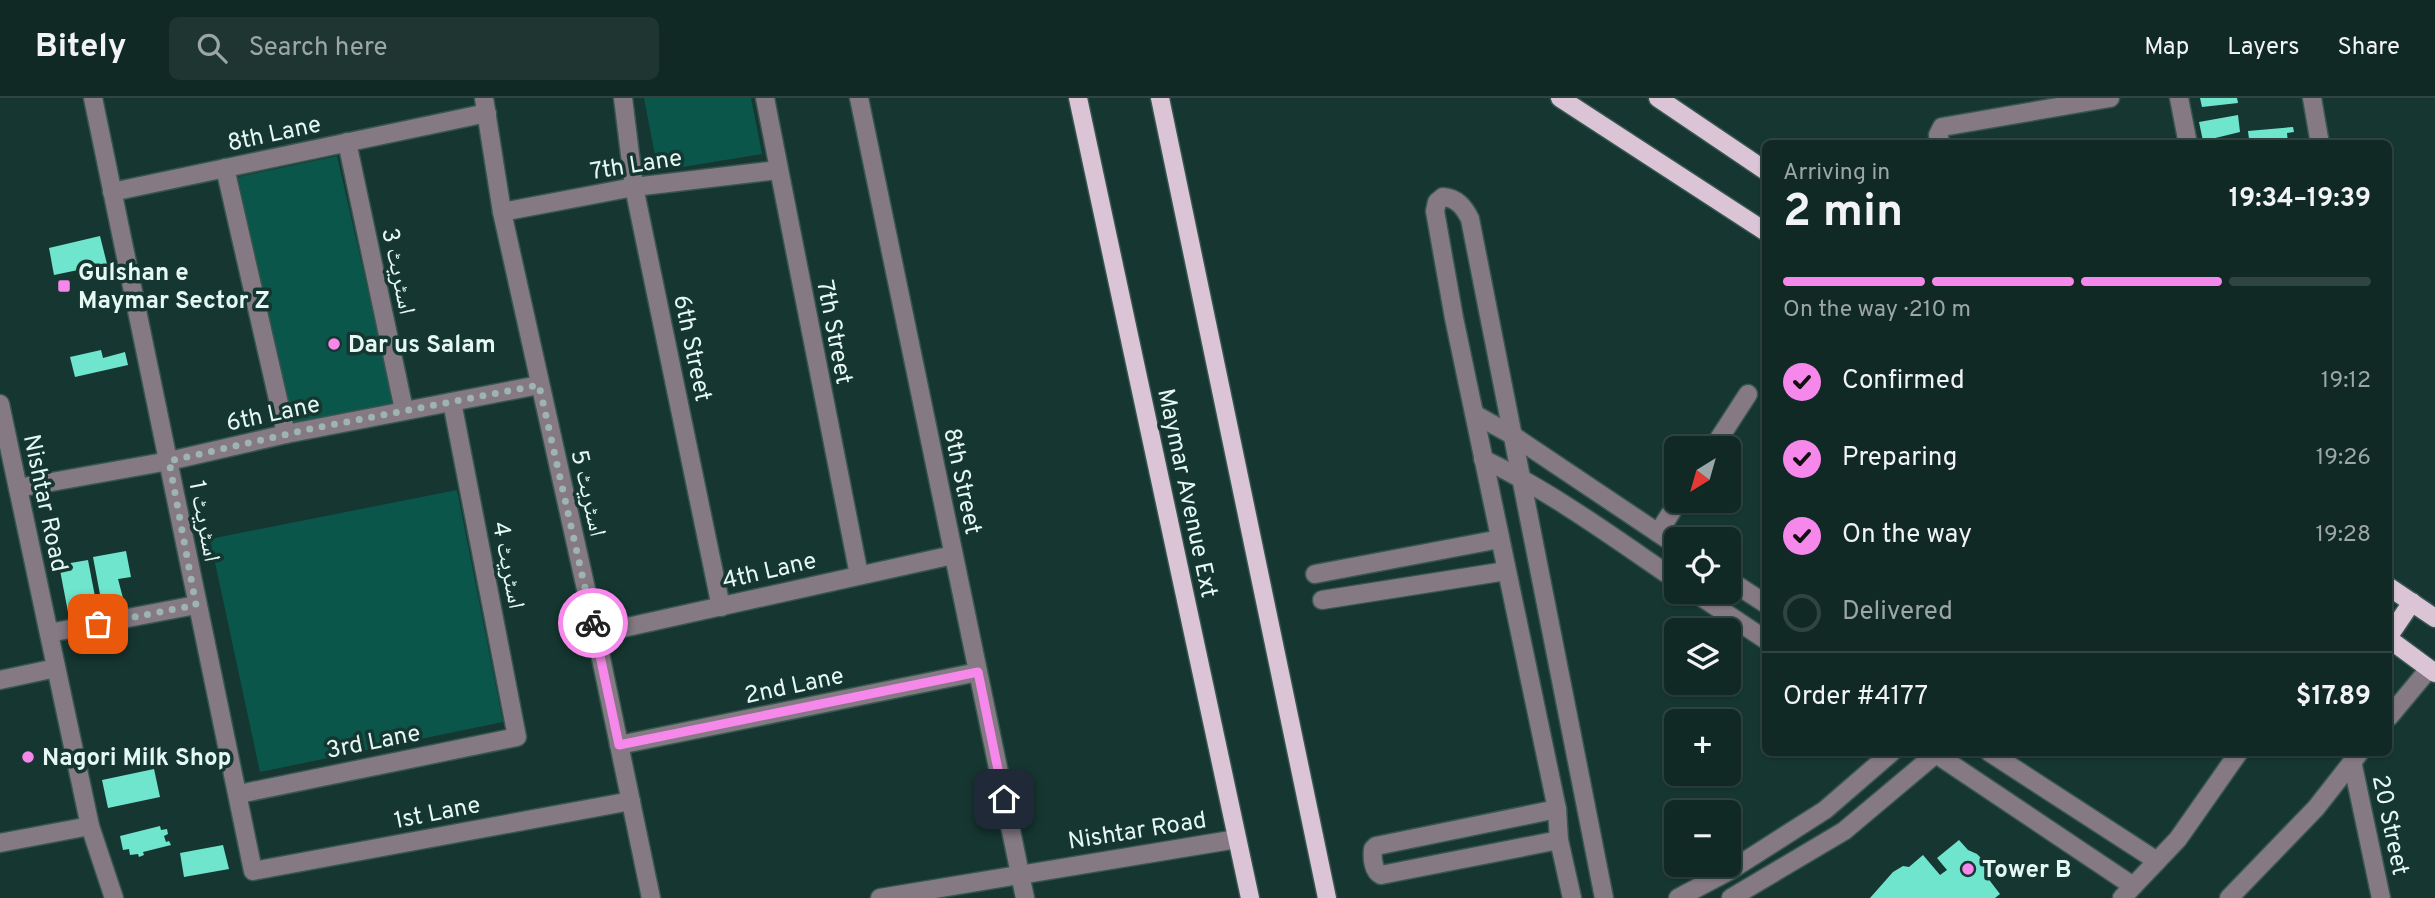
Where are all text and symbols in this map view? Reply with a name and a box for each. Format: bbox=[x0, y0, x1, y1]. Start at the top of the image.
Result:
search box bbox=[169, 17, 659, 80]
text: Bitely bbox=[35, 27, 127, 69]
icon: search bbox=[193, 29, 231, 67]
text: Search here bbox=[249, 32, 388, 65]
text: Map bbox=[2144, 33, 2189, 63]
text: Layers bbox=[2227, 33, 2299, 63]
text: Share bbox=[2337, 33, 2400, 63]
street label: 8th Lane bbox=[225, 110, 324, 160]
street label: 7th Lane bbox=[588, 144, 684, 188]
text: Arriving in bbox=[1783, 159, 1890, 188]
text: 19:34–19:39 bbox=[2229, 183, 2371, 216]
text: 2 min bbox=[1783, 184, 1903, 243]
street label: اسٹریٹ 3 bbox=[373, 225, 421, 317]
place label: Gulshan e Maymar Sector Z bbox=[78, 259, 270, 317]
marker: Gulshan e Maymar Sector Z bbox=[56, 278, 72, 294]
street label: 7th Street bbox=[808, 278, 858, 387]
street label: 6th Street bbox=[665, 292, 717, 404]
text: On the way · 210 m bbox=[1783, 296, 1971, 325]
place label: Dar us Salam bbox=[348, 331, 496, 361]
marker: Dar us Salam bbox=[326, 336, 342, 352]
icon: check bbox=[1783, 363, 1821, 401]
text: Confirmed bbox=[1842, 365, 1965, 398]
text: 19:12 bbox=[2321, 367, 2371, 396]
street label: Maymar Avenue Ext bbox=[1149, 386, 1223, 601]
street label: 6th Lane bbox=[224, 390, 323, 440]
street label: 8th Street bbox=[935, 425, 987, 537]
street label: Nishtar Road bbox=[15, 432, 73, 575]
north arrow bbox=[1664, 436, 1741, 513]
map controls bbox=[1664, 436, 1741, 877]
icon: check bbox=[1783, 440, 1821, 478]
text: Preparing bbox=[1842, 442, 1957, 475]
text: 19:26 bbox=[2316, 444, 2371, 473]
street label: اسٹریٹ 5 bbox=[563, 447, 612, 540]
street label: اسٹریٹ 1 bbox=[180, 478, 226, 565]
icon: check bbox=[1783, 517, 1821, 555]
street label: اسٹریٹ 4 bbox=[484, 519, 530, 612]
text: On the way bbox=[1842, 519, 1972, 552]
text: 19:28 bbox=[2315, 521, 2371, 550]
button: locate bbox=[1664, 527, 1741, 604]
street label: 4th Lane bbox=[719, 547, 819, 597]
courier bbox=[558, 588, 628, 658]
pin bbox=[68, 594, 128, 654]
text: Delivered bbox=[1842, 596, 1953, 629]
icon: bike bbox=[574, 604, 612, 642]
icon: bag bbox=[79, 605, 117, 643]
button: layers bbox=[1664, 618, 1741, 695]
street label: 2nd Lane bbox=[742, 662, 847, 712]
text: Order #4177 bbox=[1783, 681, 1928, 714]
text: $17.89 bbox=[2296, 681, 2371, 714]
button: + bbox=[1664, 709, 1741, 786]
street label: 3rd Lane bbox=[324, 719, 423, 767]
place label: Nagori Milk Shop bbox=[42, 744, 231, 774]
marker: Nagori Milk Shop bbox=[20, 749, 36, 765]
pin bbox=[974, 769, 1034, 829]
street label: 20 Street bbox=[2364, 773, 2414, 878]
icon: home bbox=[985, 780, 1023, 818]
street label: 1st Lane bbox=[392, 791, 483, 837]
button: − bbox=[1664, 800, 1741, 877]
street label: Nishtar Road bbox=[1066, 806, 1209, 858]
place label: Tower B bbox=[1982, 856, 2072, 886]
marker: Tower B bbox=[1960, 861, 1976, 877]

